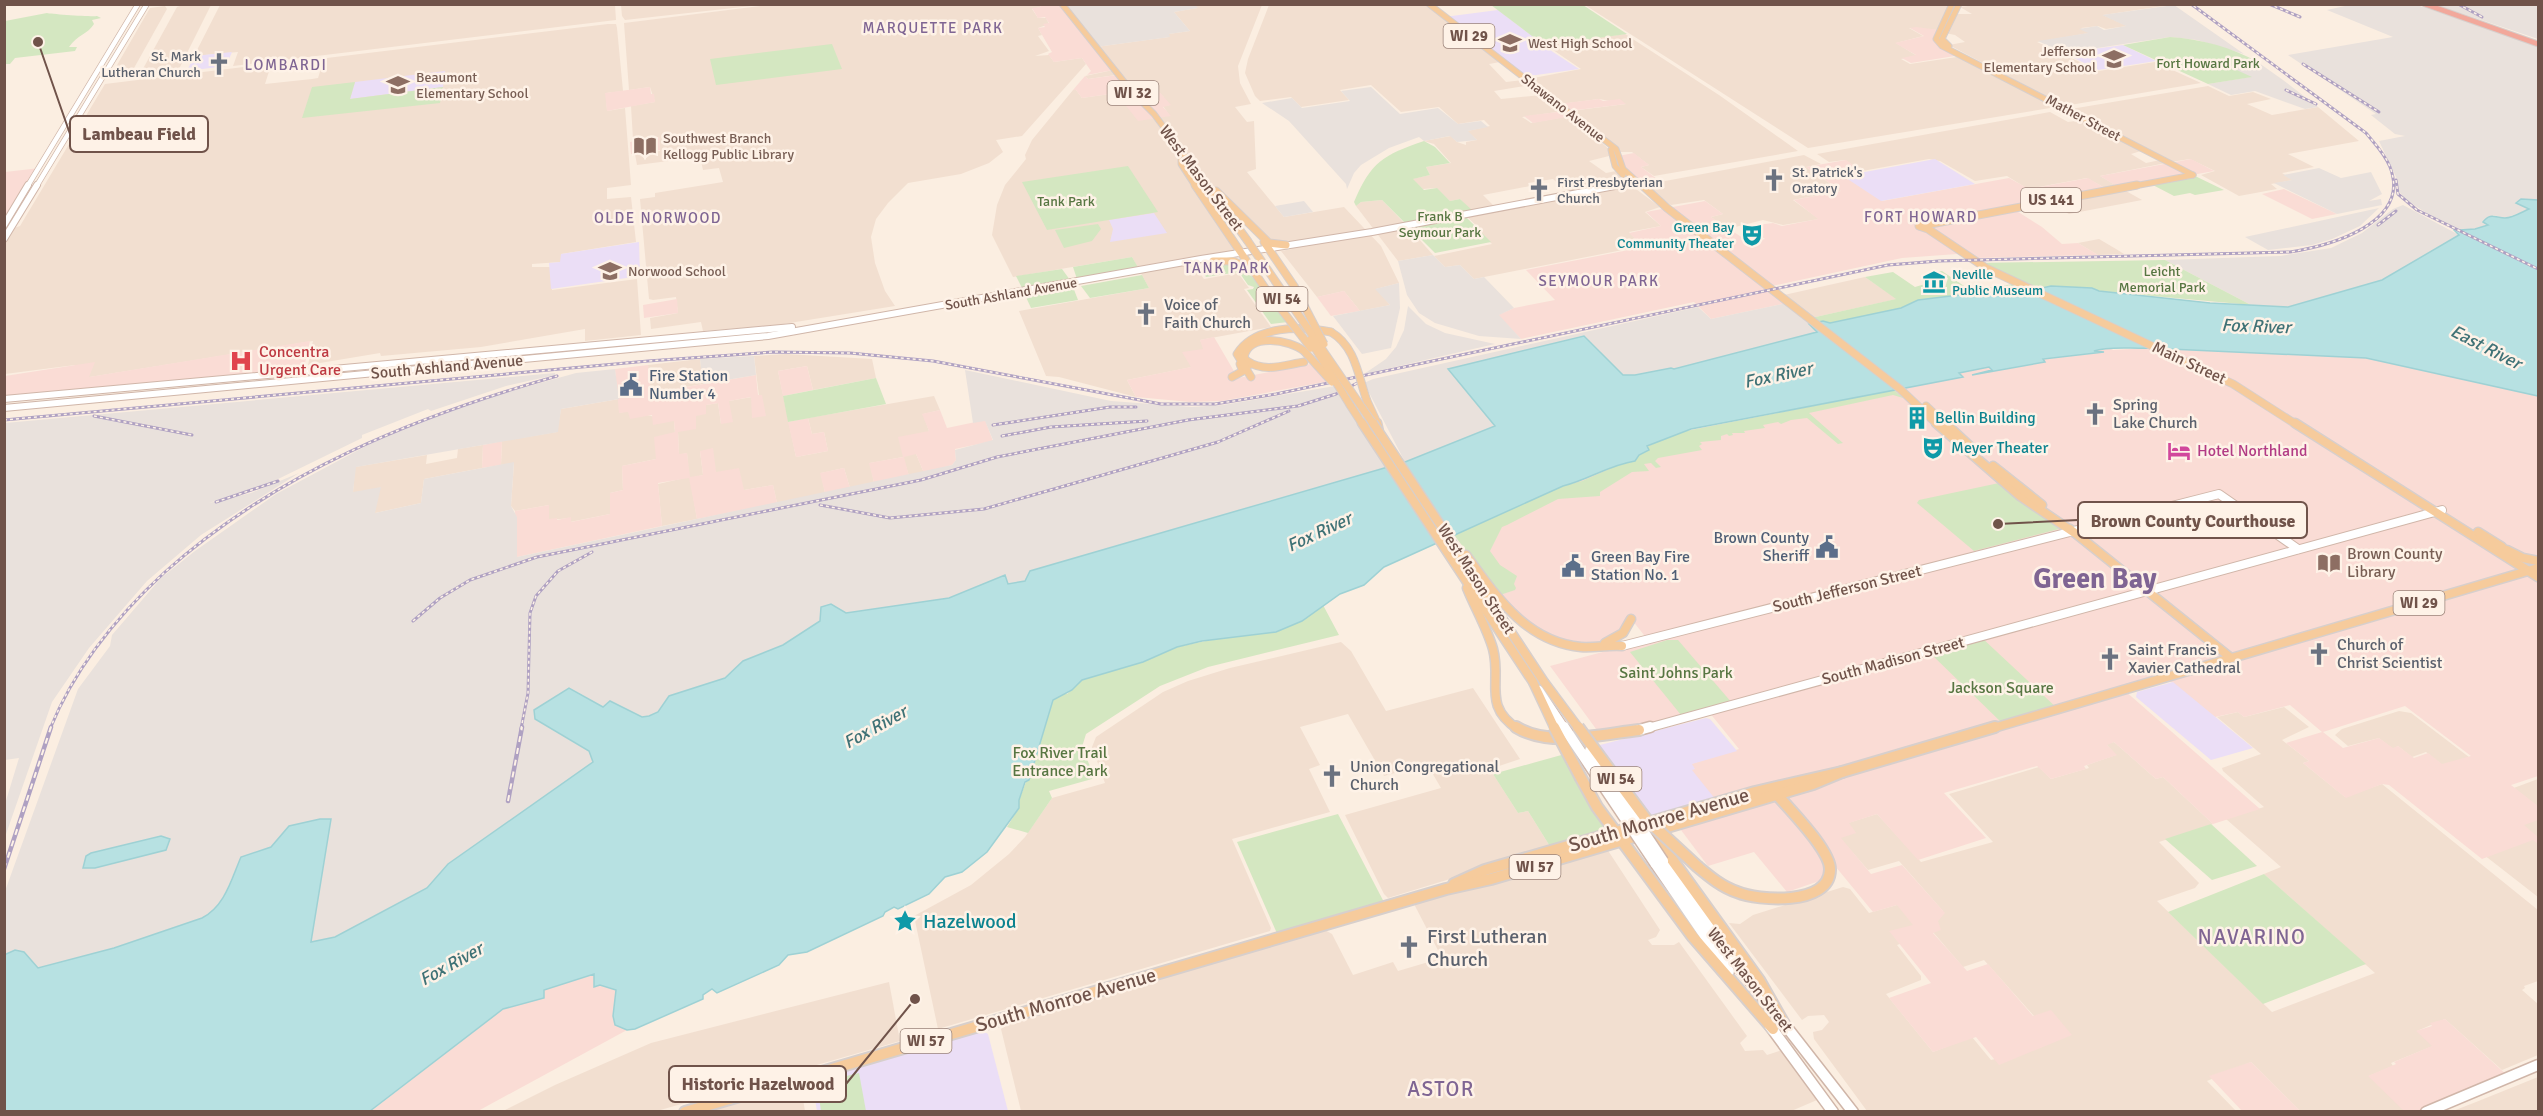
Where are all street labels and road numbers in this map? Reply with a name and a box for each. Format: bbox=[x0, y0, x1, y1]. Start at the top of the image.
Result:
road number: WI 29 bbox=[1444, 24, 1494, 48]
street label: Shawano Avenue bbox=[1518, 70, 1608, 146]
road number: WI 32 bbox=[1108, 81, 1158, 105]
street label: Mather Street bbox=[2043, 91, 2123, 145]
street label: West Mason Street bbox=[1155, 121, 1248, 235]
road number: US 141 bbox=[2021, 188, 2081, 212]
street label: South Ashland Avenue bbox=[944, 274, 1078, 314]
road number: WI 54 bbox=[1256, 287, 1308, 311]
street label: Main Street bbox=[2149, 337, 2230, 389]
street label: South Ashland Avenue bbox=[370, 350, 524, 384]
street label: West Mason Street bbox=[1433, 520, 1519, 638]
street label: South Jefferson Street bbox=[1771, 561, 1924, 617]
road number: WI 29 bbox=[2394, 591, 2444, 615]
street label: South Madison Street bbox=[1820, 632, 1967, 690]
road number: WI 54 bbox=[1590, 767, 1642, 791]
street label: South Monroe Avenue bbox=[1566, 782, 1752, 858]
road number: WI 57 bbox=[1510, 855, 1561, 879]
street label: West Mason Street bbox=[1703, 924, 1797, 1037]
street label: South Monroe Avenue bbox=[973, 962, 1159, 1038]
road number: WI 57 bbox=[900, 1029, 952, 1053]

